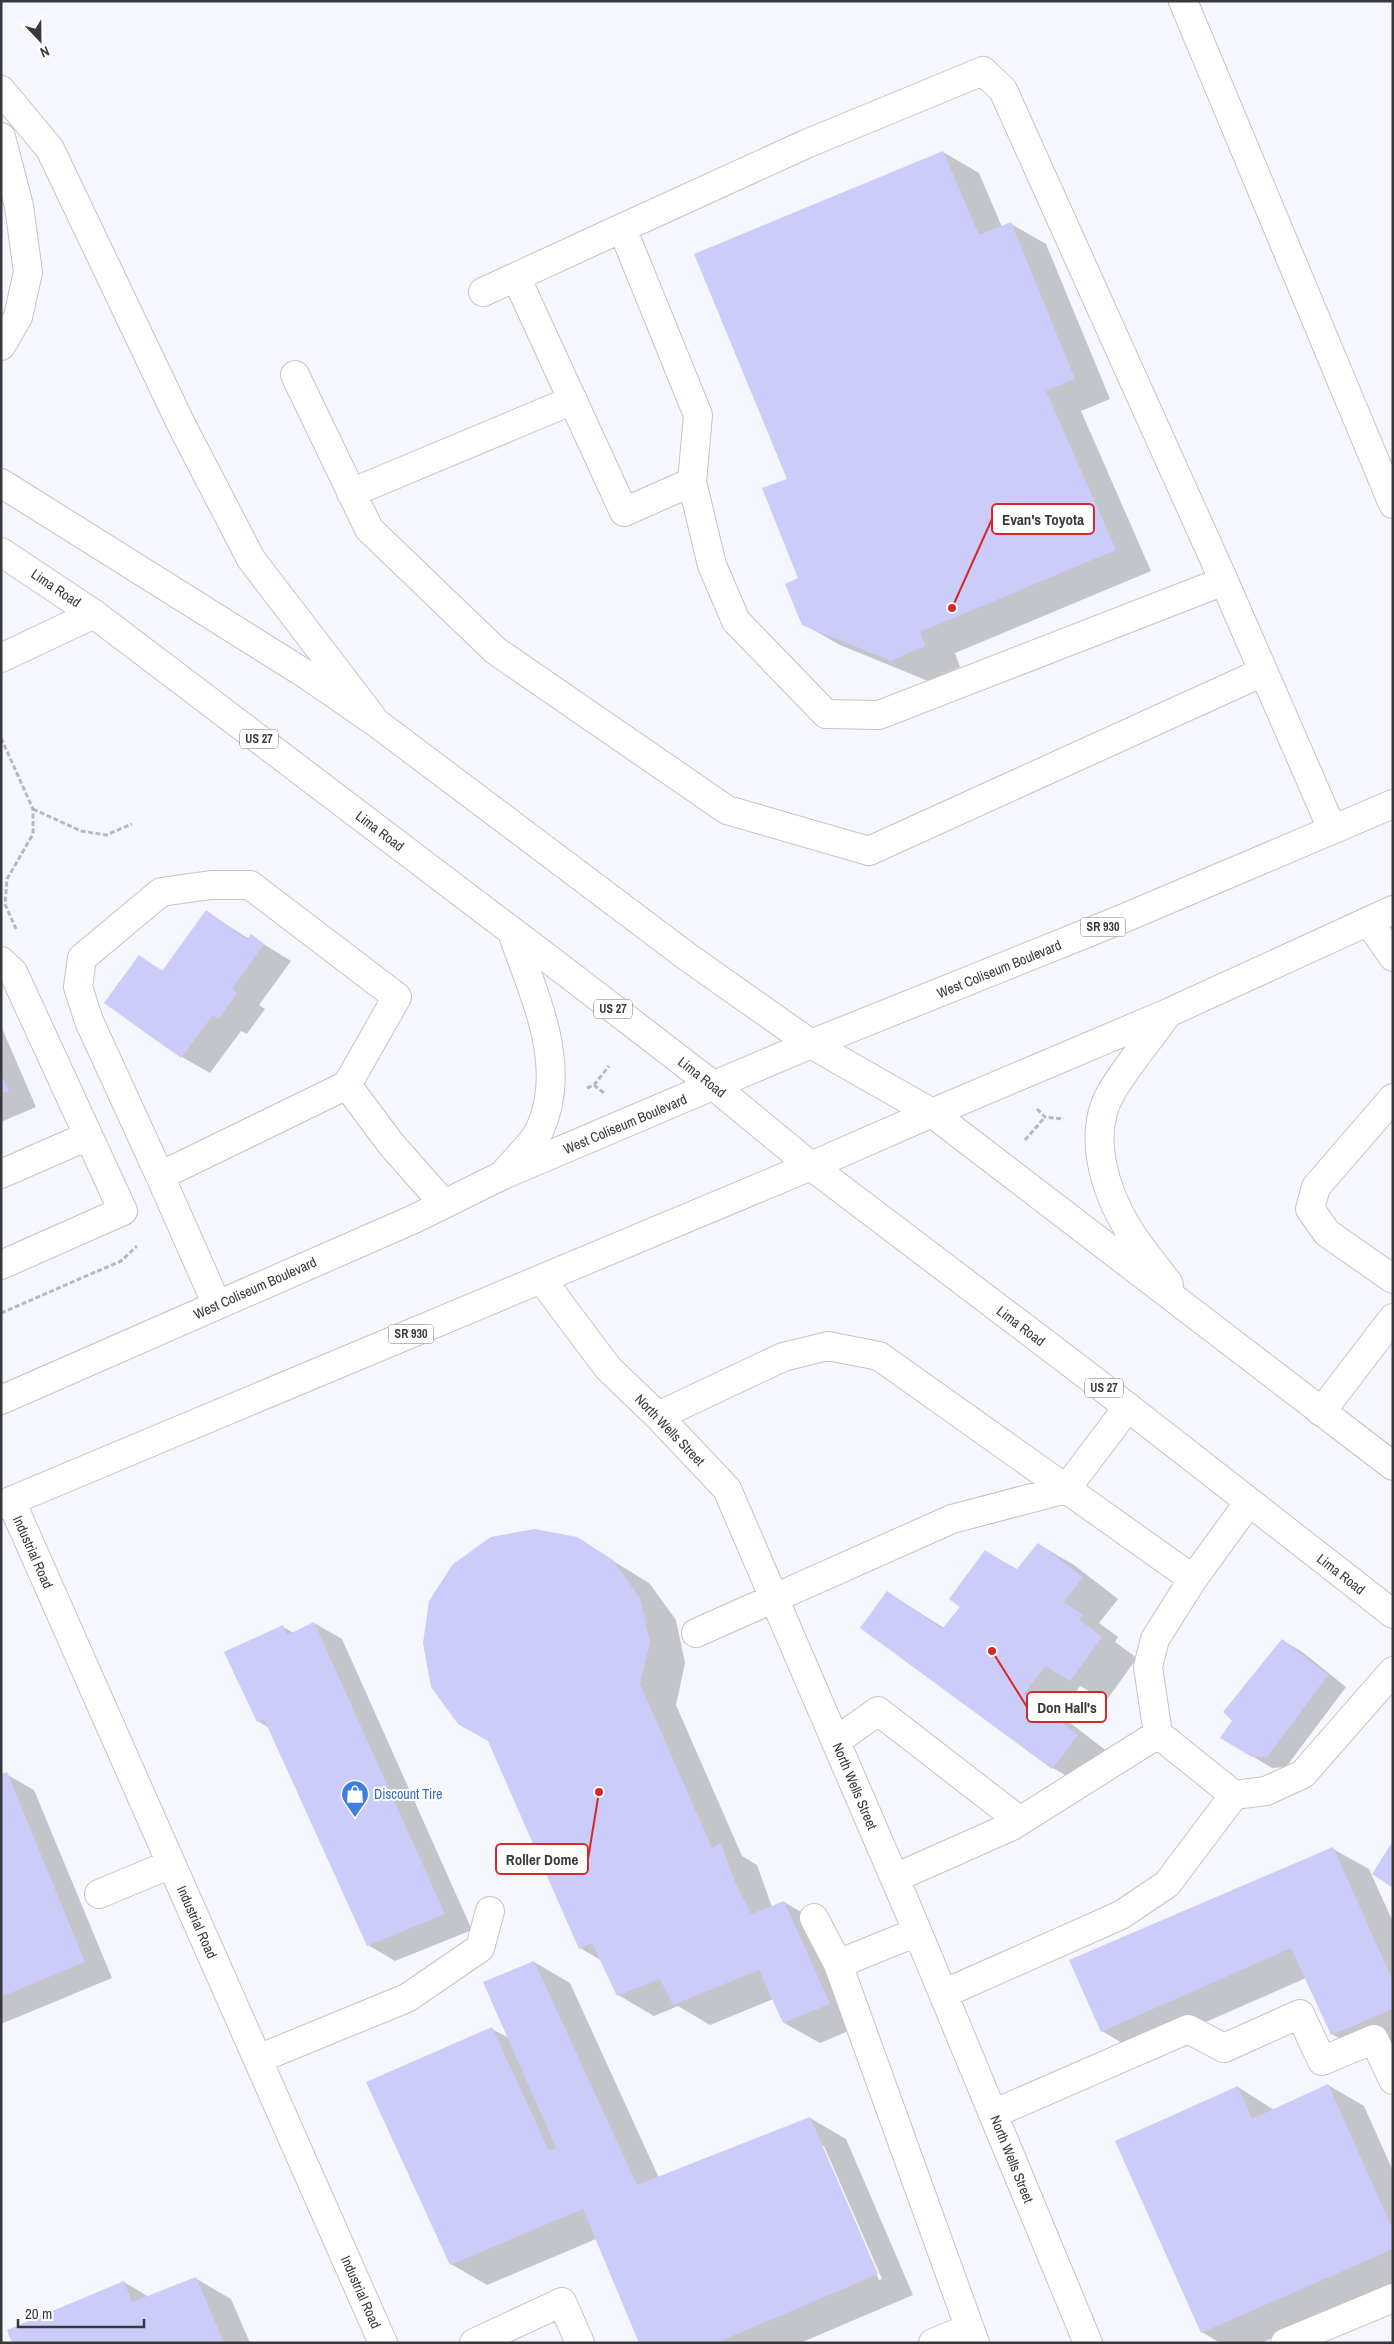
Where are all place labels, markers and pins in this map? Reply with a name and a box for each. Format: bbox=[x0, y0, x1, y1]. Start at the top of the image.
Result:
callout: Evan's Toyota bbox=[992, 504, 1094, 534]
callout: Don Hall's bbox=[1027, 1692, 1106, 1722]
shop icon: Discount Tire bbox=[340, 1779, 370, 1818]
place label: Discount Tire bbox=[374, 1785, 442, 1803]
callout: Roller Dome bbox=[496, 1844, 588, 1874]

